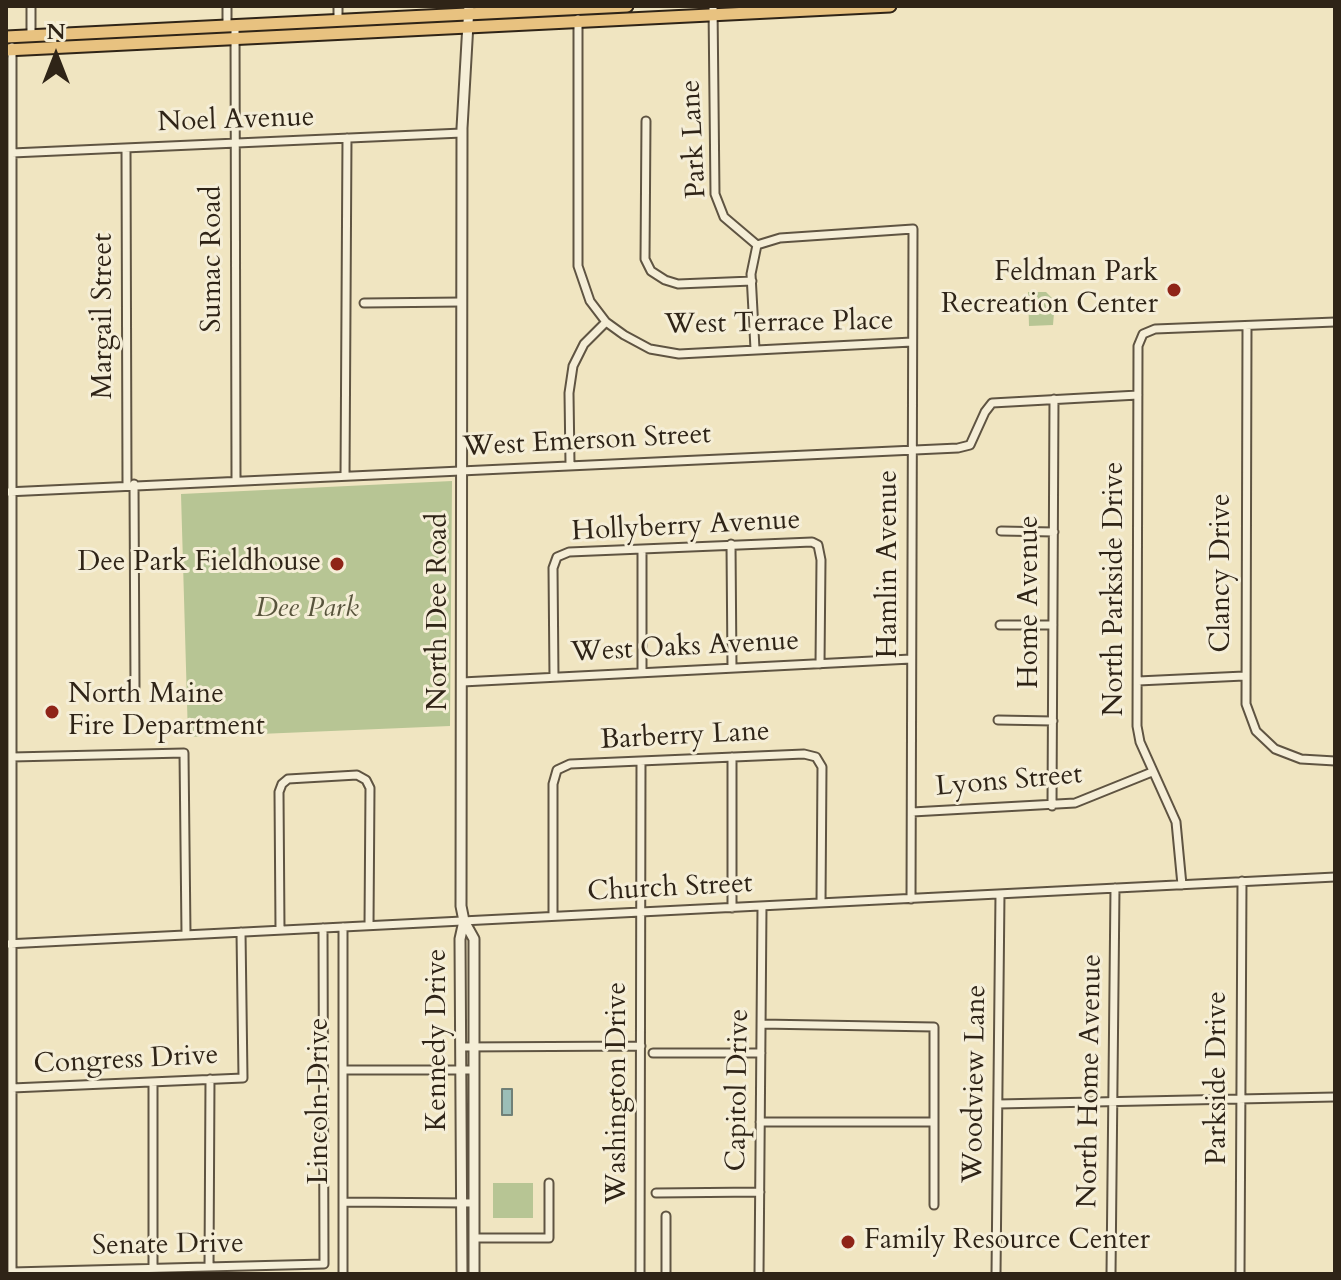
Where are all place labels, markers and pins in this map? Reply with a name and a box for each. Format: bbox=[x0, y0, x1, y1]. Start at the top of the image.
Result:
place label: Feldman Park Recreation Center bbox=[941, 257, 1158, 323]
marker: Feldman Park Recreation Center bbox=[1165, 281, 1183, 299]
place label: Dee Park Fieldhouse bbox=[77, 547, 321, 581]
marker: Dee Park Fieldhouse bbox=[328, 555, 346, 573]
place label: North Maine Fire Department bbox=[68, 679, 265, 745]
marker: North Maine Fire Department bbox=[43, 703, 61, 721]
place label: Family Resource Center bbox=[864, 1225, 1150, 1259]
marker: Family Resource Center bbox=[839, 1233, 857, 1251]

